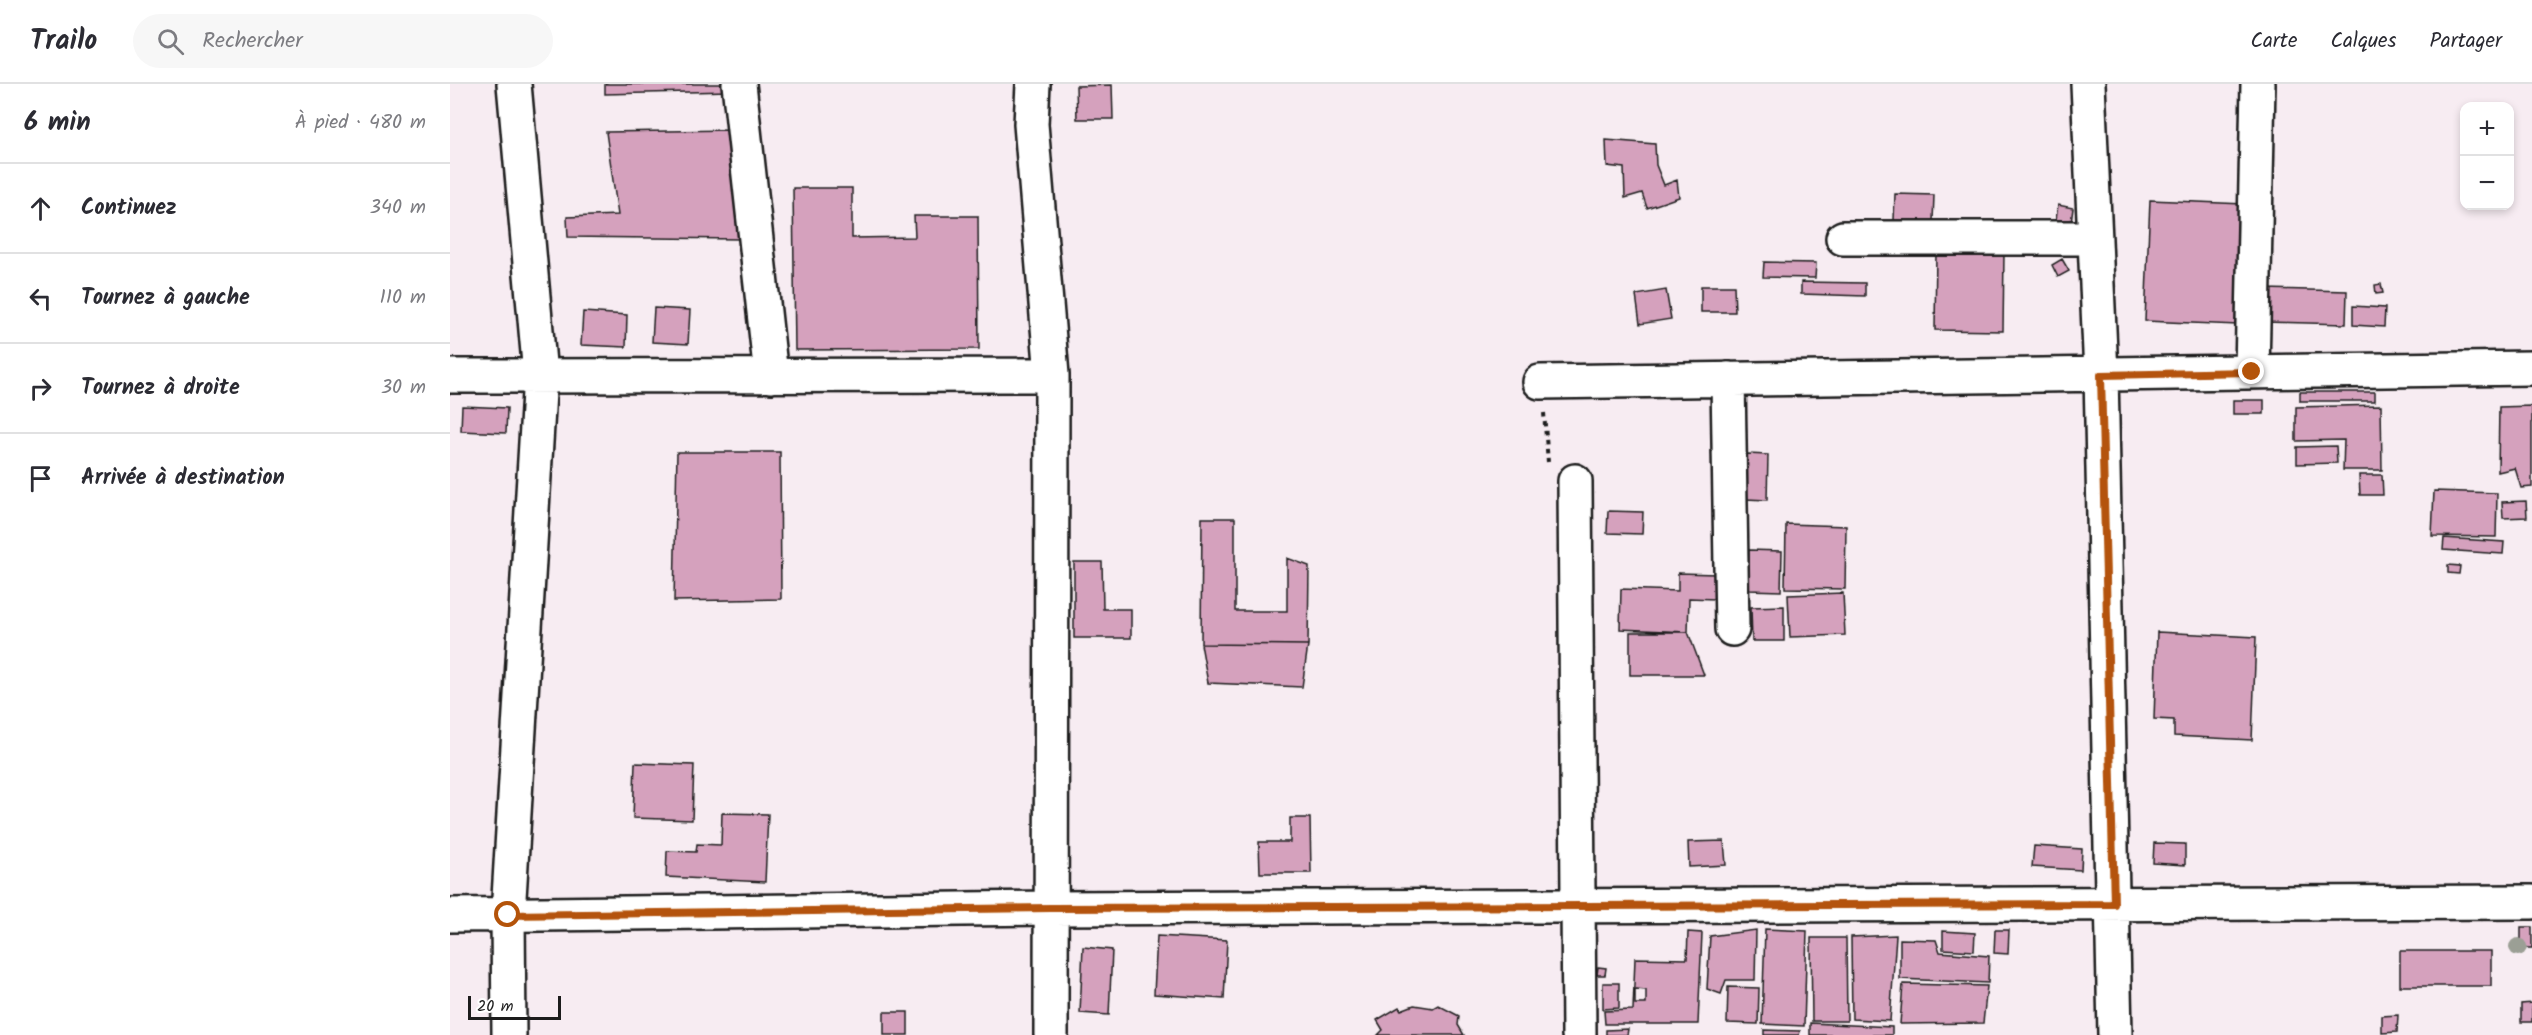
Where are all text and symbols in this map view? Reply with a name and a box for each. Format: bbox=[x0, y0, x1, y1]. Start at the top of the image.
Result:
search box bbox=[133, 14, 553, 68]
text: Trailo bbox=[30, 19, 97, 64]
text: Rechercher bbox=[202, 24, 302, 59]
icon: search bbox=[154, 25, 187, 58]
text: Carte bbox=[2250, 25, 2297, 58]
text: Calques bbox=[2330, 25, 2396, 58]
text: Partager bbox=[2429, 25, 2502, 58]
text: 6 min bbox=[24, 102, 91, 144]
map controls bbox=[2460, 102, 2514, 210]
button: + bbox=[2460, 102, 2514, 156]
text: À pied · 480 m bbox=[295, 107, 426, 139]
button: − bbox=[2460, 156, 2514, 210]
text: Continuez bbox=[81, 191, 177, 226]
icon: ahead bbox=[24, 192, 57, 225]
text: 340 m bbox=[370, 192, 426, 224]
text: Tournez à gauche bbox=[81, 281, 250, 316]
icon: left bbox=[24, 282, 57, 315]
text: 110 m bbox=[380, 282, 426, 314]
route end bbox=[2238, 358, 2264, 384]
text: Tournez à droite bbox=[81, 371, 240, 406]
icon: right bbox=[24, 372, 57, 405]
text: 30 m bbox=[381, 372, 426, 404]
text: Arrivée à destination bbox=[81, 461, 285, 496]
icon: arrive bbox=[24, 462, 57, 495]
route start bbox=[494, 901, 520, 927]
scale bar bbox=[468, 993, 561, 1020]
text: 20 m bbox=[477, 994, 513, 1019]

